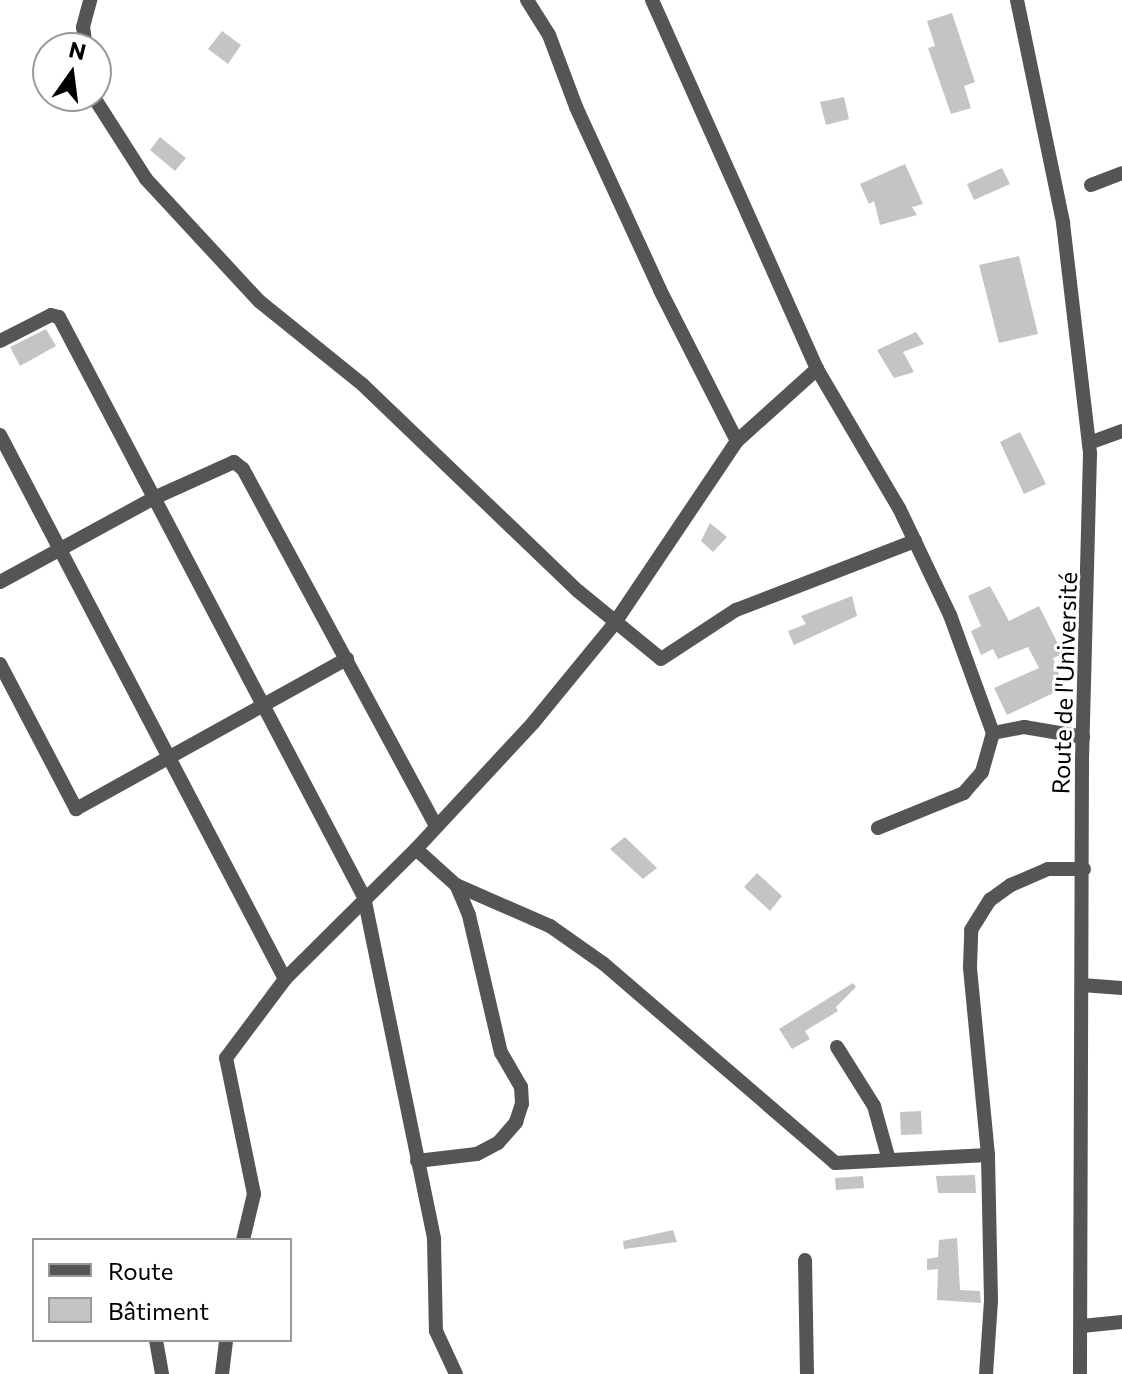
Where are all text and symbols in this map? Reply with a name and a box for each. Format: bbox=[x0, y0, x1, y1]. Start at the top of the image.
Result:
north arrow bbox=[32, 32, 112, 112]
text: N bbox=[66, 35, 89, 65]
street label: Route de l'Université bbox=[1046, 571, 1082, 795]
legend bbox=[32, 1238, 292, 1342]
text: Route bbox=[108, 1256, 173, 1285]
text: Bâtiment bbox=[108, 1296, 209, 1325]

